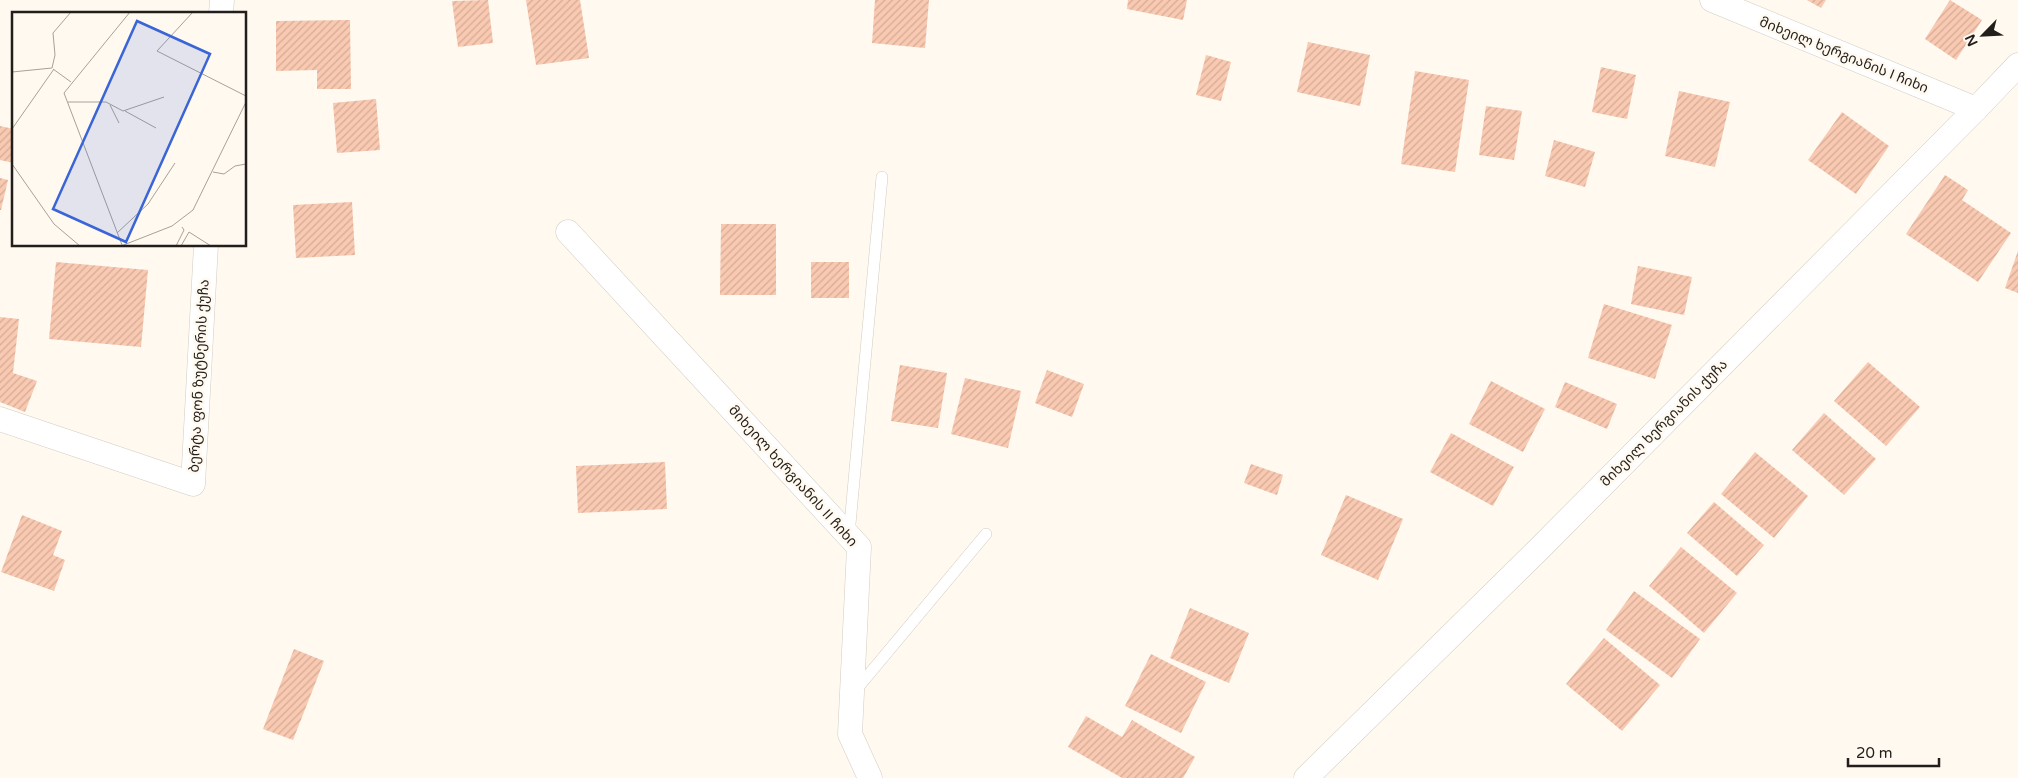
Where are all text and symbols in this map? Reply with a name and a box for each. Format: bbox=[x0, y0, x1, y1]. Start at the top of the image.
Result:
north arrow bbox=[1958, 10, 2008, 60]
inset map bbox=[12, 12, 246, 246]
street label: მიხეილ ხერგიანის I ჩიხი bbox=[1757, 13, 1931, 97]
text: N bbox=[1962, 31, 1982, 49]
street label: ბერტა ფონ ზუტნერის ქუჩა bbox=[185, 279, 213, 473]
street label: მიხეილ ხერგიანის ქუჩა bbox=[1597, 356, 1731, 490]
street label: მიხეილ ხერგიანის II ჩიხი bbox=[725, 402, 861, 550]
scale bar bbox=[1848, 736, 1939, 768]
text: 20 m bbox=[1856, 744, 1893, 762]

